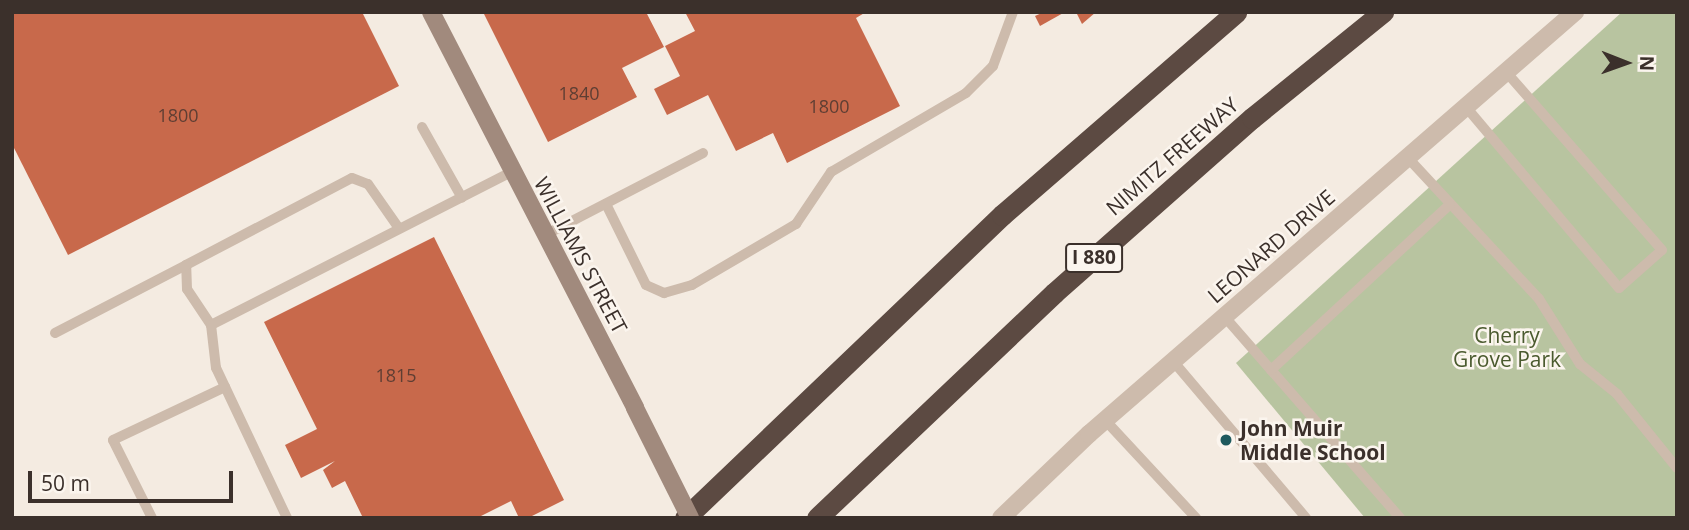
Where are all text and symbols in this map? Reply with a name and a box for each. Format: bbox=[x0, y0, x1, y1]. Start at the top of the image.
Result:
north arrow bbox=[1591, 28, 1661, 98]
text: N bbox=[1634, 55, 1660, 71]
house number: 1840 bbox=[558, 82, 600, 104]
street label: NIMITZ FREEWAY bbox=[1101, 92, 1243, 220]
house number: 1800 bbox=[808, 95, 850, 117]
house number: 1800 bbox=[157, 104, 199, 126]
street label: WILLIAMS STREET bbox=[529, 173, 633, 337]
street label: LEONARD DRIVE bbox=[1202, 184, 1340, 308]
road number: I 880 bbox=[1064, 242, 1124, 274]
park label: Cherry Grove Park bbox=[1453, 322, 1561, 372]
house number: 1815 bbox=[375, 364, 417, 386]
place label: John Muir Middle School bbox=[1240, 415, 1386, 465]
marker: John Muir Middle School bbox=[1218, 432, 1234, 448]
scale bar bbox=[32, 456, 236, 500]
text: 50 m bbox=[41, 469, 90, 497]

